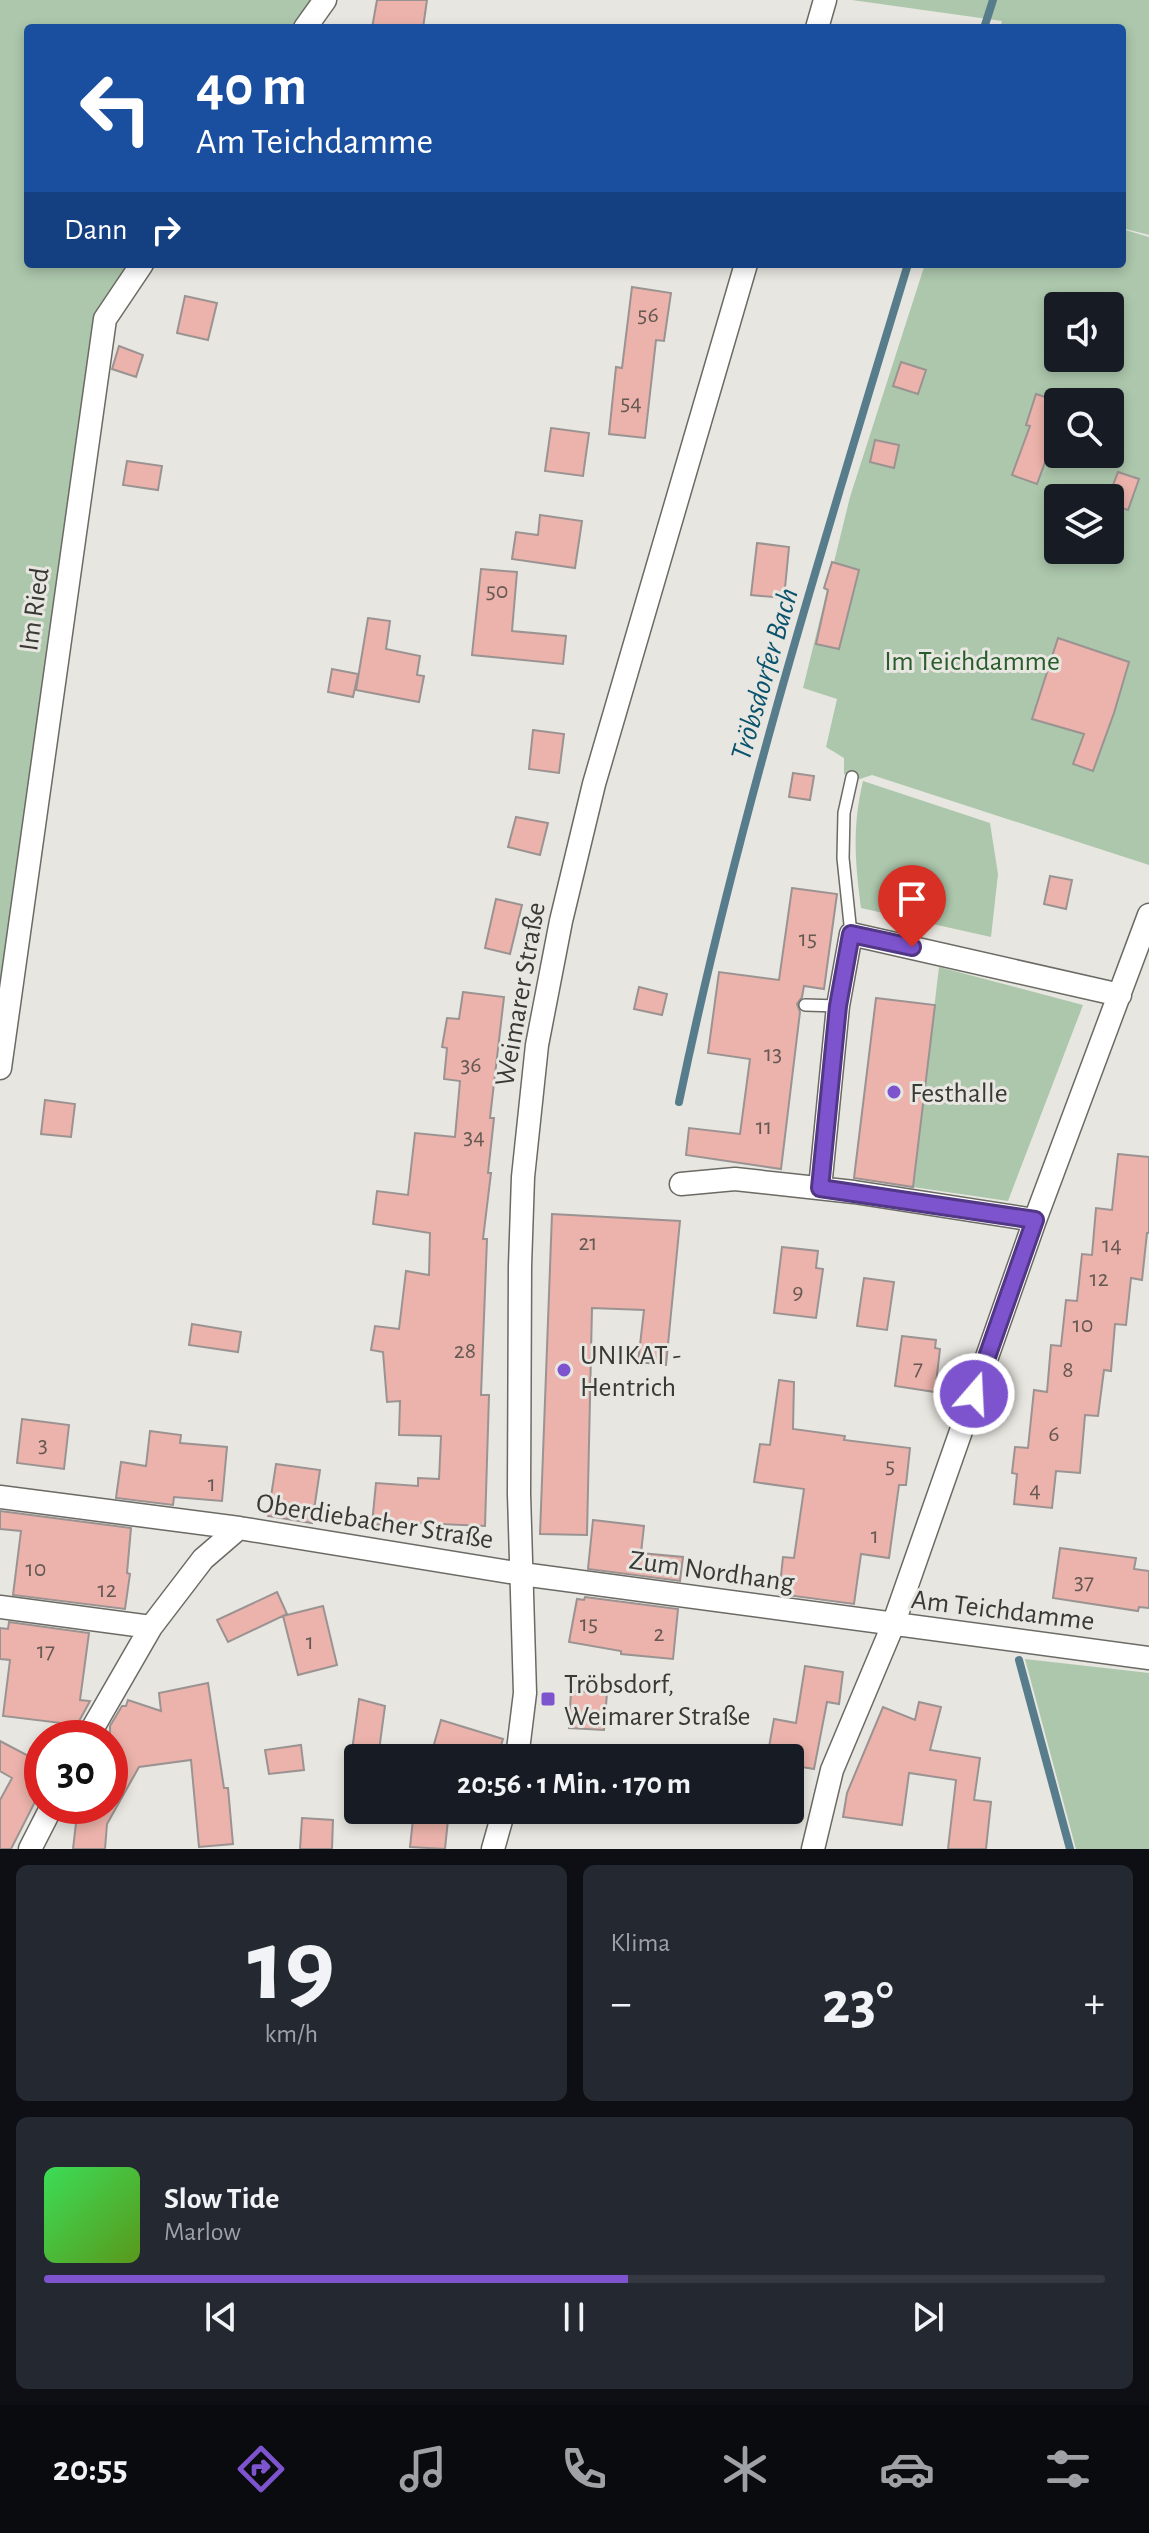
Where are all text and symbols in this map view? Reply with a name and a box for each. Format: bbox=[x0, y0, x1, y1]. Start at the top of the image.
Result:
icon: left bbox=[64, 56, 168, 160]
text: 40 m bbox=[196, 59, 307, 115]
text: Am Teichdamme bbox=[196, 124, 433, 160]
icon: right bbox=[144, 208, 188, 252]
text: Dann bbox=[64, 215, 128, 245]
map controls bbox=[1044, 292, 1124, 564]
button: sound bbox=[1044, 292, 1124, 372]
house number: 56 bbox=[637, 303, 659, 327]
button: search bbox=[1044, 388, 1124, 468]
house number: 54 bbox=[620, 391, 642, 415]
button: layers bbox=[1044, 484, 1124, 564]
street label: Im Ried bbox=[15, 566, 55, 653]
house number: 50 bbox=[486, 579, 508, 603]
water label: Tröbsdorfer Bach bbox=[726, 585, 804, 764]
park label: Im Teichdamme bbox=[884, 648, 1060, 676]
pin bbox=[878, 865, 946, 947]
icon: arrive bbox=[890, 877, 934, 921]
street label: Weimarer Straße bbox=[491, 900, 551, 1089]
house number: 15 bbox=[799, 927, 817, 951]
house number: 13 bbox=[764, 1042, 782, 1066]
house number: 36 bbox=[460, 1053, 482, 1077]
place label: Festhalle bbox=[910, 1080, 1008, 1108]
marker: Festhalle bbox=[885, 1083, 903, 1101]
house number: 11 bbox=[756, 1115, 772, 1139]
house number: 34 bbox=[463, 1125, 485, 1149]
house number: 21 bbox=[578, 1231, 598, 1255]
house number: 14 bbox=[1102, 1233, 1122, 1257]
house number: 12 bbox=[1089, 1267, 1109, 1291]
house number: 9 bbox=[792, 1280, 804, 1304]
house number: 10 bbox=[1073, 1313, 1093, 1337]
house number: 28 bbox=[454, 1339, 476, 1363]
place label: UNIKAT - Hentrich bbox=[580, 1342, 681, 1402]
position arrow bbox=[932, 1352, 1016, 1436]
house number: 7 bbox=[913, 1356, 923, 1380]
house number: 8 bbox=[1062, 1358, 1074, 1382]
marker: UNIKAT - Hentrich bbox=[555, 1361, 573, 1379]
house number: 6 bbox=[1048, 1422, 1060, 1446]
house number: 3 bbox=[38, 1433, 48, 1457]
house number: 5 bbox=[885, 1454, 895, 1478]
house number: 1 bbox=[208, 1472, 216, 1496]
house number: 4 bbox=[1029, 1478, 1041, 1502]
street label: Oberdiebacher Straße bbox=[254, 1489, 495, 1555]
house number: 1 bbox=[871, 1524, 879, 1548]
street label: Zum Nordhang bbox=[627, 1547, 796, 1597]
house number: 10 bbox=[26, 1557, 46, 1581]
house number: 37 bbox=[1074, 1570, 1094, 1594]
house number: 12 bbox=[97, 1578, 117, 1602]
street label: Am Teichdamme bbox=[910, 1586, 1096, 1636]
house number: 15 bbox=[580, 1612, 598, 1636]
house number: 2 bbox=[654, 1622, 665, 1646]
house number: 1 bbox=[306, 1630, 314, 1654]
house number: 17 bbox=[37, 1639, 55, 1663]
place label: Tröbsdorf, Weimarer Straße bbox=[564, 1671, 750, 1731]
marker: Tröbsdorf, Weimarer Straße bbox=[539, 1690, 557, 1708]
speed limit sign: 30 bbox=[24, 1720, 128, 1824]
text: 20:56 · 1 Min. · 170 m bbox=[457, 1769, 691, 1799]
text: 19 bbox=[247, 1915, 335, 2019]
text: Klima bbox=[611, 1930, 670, 1956]
text: 23° bbox=[822, 1974, 894, 2034]
text: − bbox=[611, 1982, 632, 2026]
text: + bbox=[1084, 1982, 1105, 2026]
text: km/h bbox=[264, 2021, 318, 2047]
text: Slow Tide bbox=[164, 2184, 279, 2214]
text: Marlow bbox=[164, 2219, 241, 2245]
icon: previous bbox=[199, 2295, 243, 2339]
icon: pause bbox=[552, 2295, 596, 2339]
icon: next bbox=[906, 2295, 950, 2339]
icon: directions bbox=[233, 2441, 289, 2497]
icon: music bbox=[395, 2441, 451, 2497]
icon: phone bbox=[556, 2441, 612, 2497]
icon: climate bbox=[717, 2441, 773, 2497]
icon: car bbox=[879, 2441, 935, 2497]
icon: filters bbox=[1040, 2441, 1096, 2497]
text: 20:55 bbox=[53, 2451, 128, 2487]

